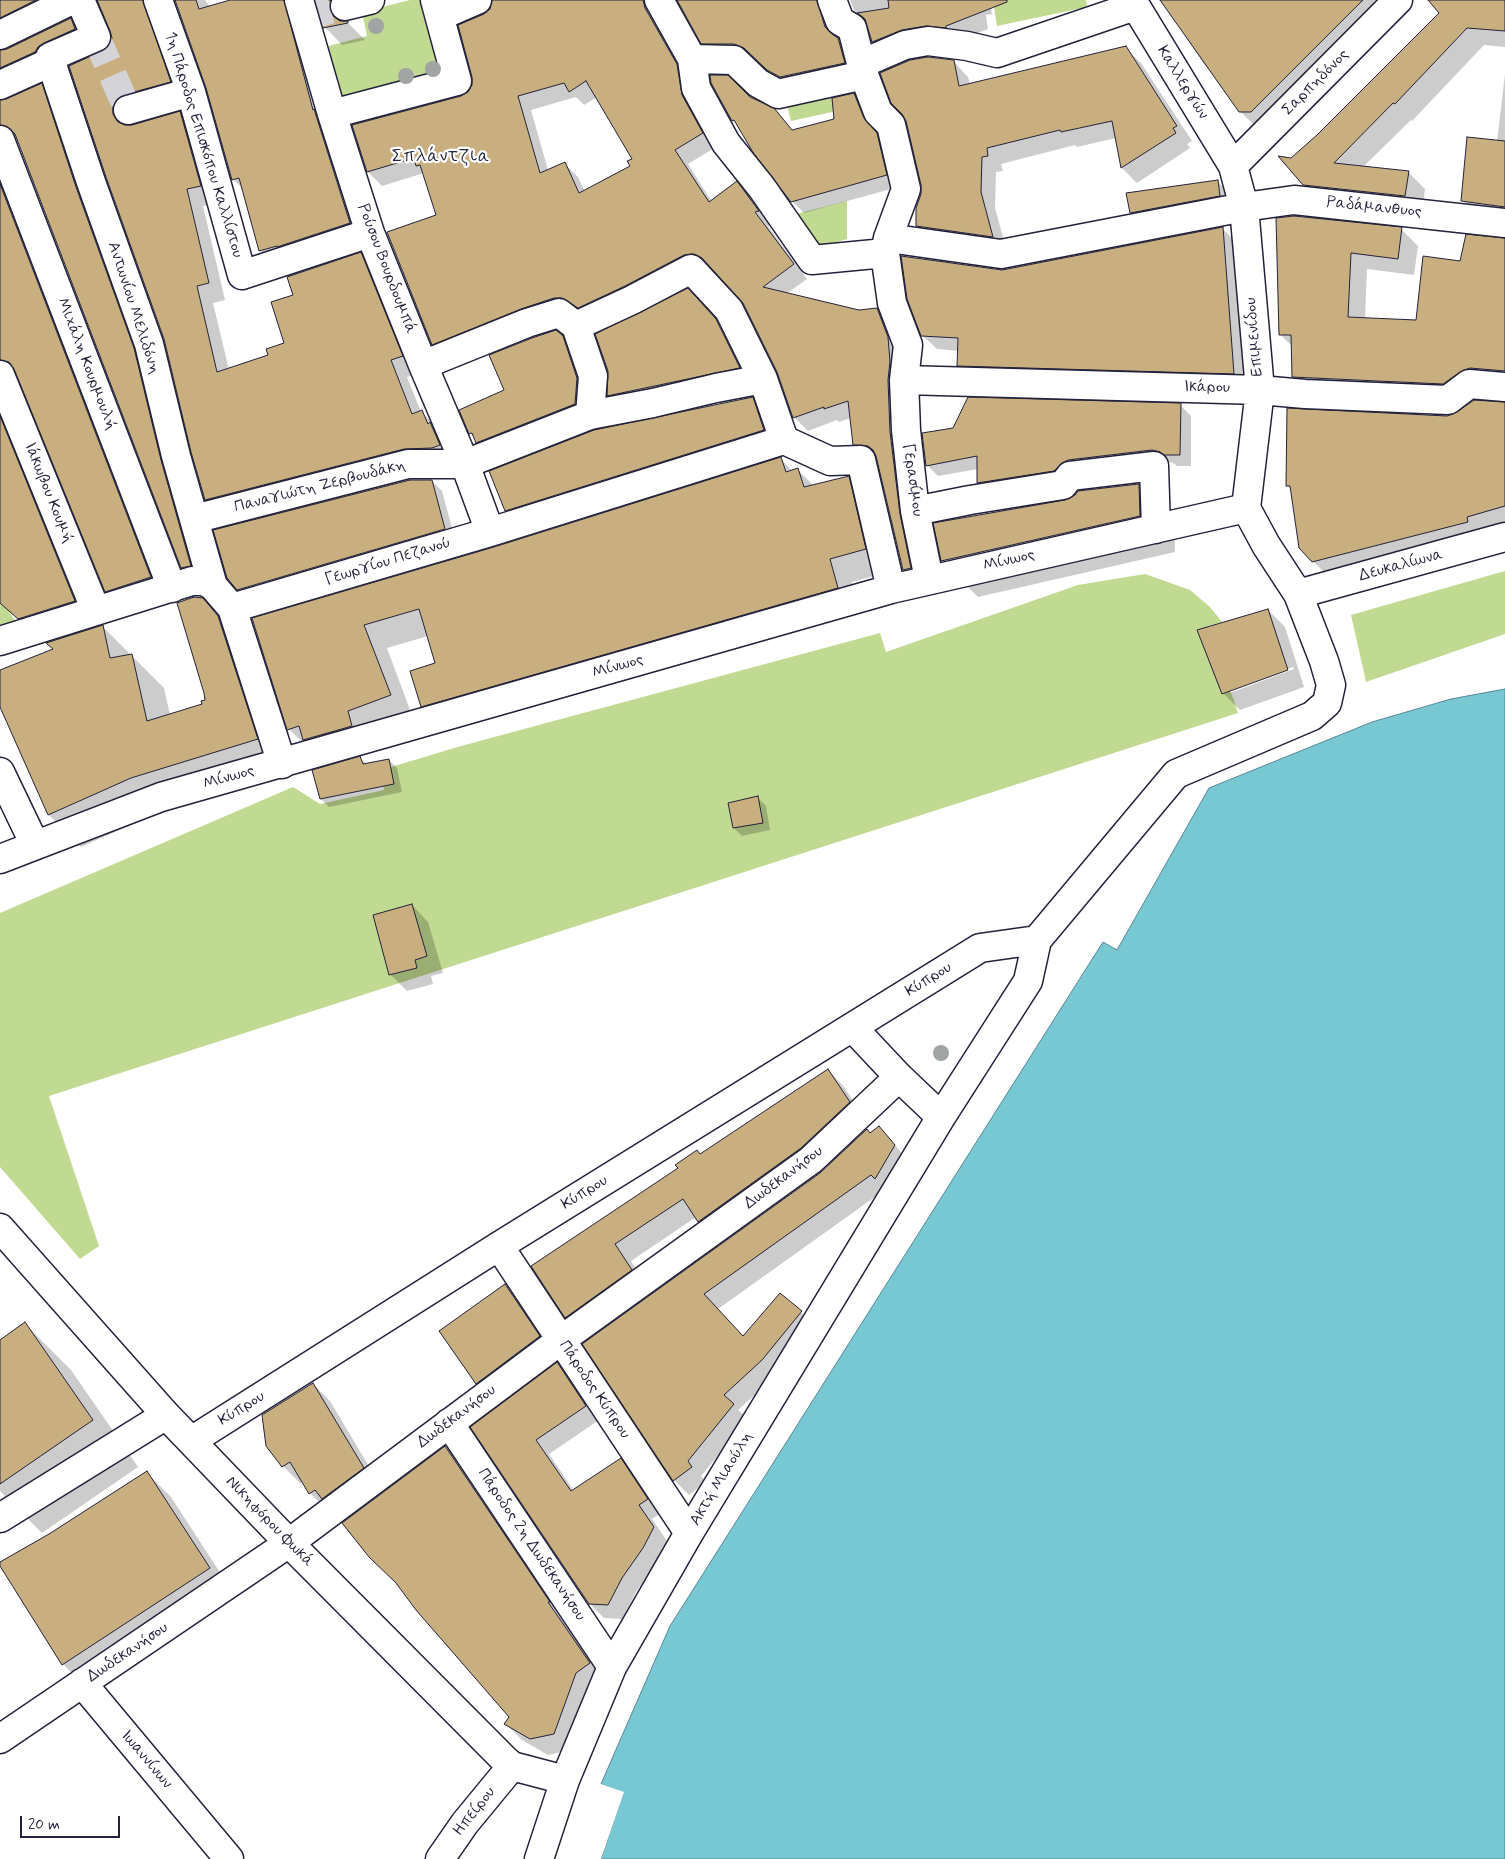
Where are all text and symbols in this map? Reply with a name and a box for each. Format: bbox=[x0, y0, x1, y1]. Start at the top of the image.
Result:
street label: 1η Πάροδος Επισκόπου Καλλίστου bbox=[159, 30, 247, 260]
street label: Καλλεργών bbox=[1152, 43, 1212, 123]
street label: Σαρπηδόνος bbox=[1279, 46, 1353, 120]
district label: Σπλάντζια bbox=[391, 146, 491, 168]
street label: Ραδάμανθυος bbox=[1325, 193, 1423, 223]
street label: Ρούσου Βουρδουμπά bbox=[352, 201, 420, 337]
street label: Αντωνίου Μελιδόνη bbox=[103, 239, 163, 377]
street label: Μιχάλη Κουρμουλή bbox=[52, 295, 120, 433]
street label: Επιμενίδου bbox=[1242, 297, 1268, 377]
street label: Ικάρου bbox=[1184, 378, 1230, 398]
street label: Ιάκωβου Κουμή bbox=[19, 440, 77, 546]
street label: Γερασίμου bbox=[897, 442, 927, 518]
street label: Παναγιώτη Ζερβουδάκη bbox=[232, 456, 408, 518]
street label: Γεωργίου Πεζανού bbox=[323, 534, 453, 590]
street label: Μίνωος bbox=[981, 546, 1037, 576]
street label: Δευκαλίωνα bbox=[1357, 546, 1445, 586]
street label: Μίνωος bbox=[590, 651, 646, 683]
street label: Μίνωος bbox=[201, 762, 257, 794]
street label: Κύπρου bbox=[902, 958, 956, 1002]
street label: Δωδεκανήσου bbox=[741, 1142, 827, 1214]
street label: Κύπρου bbox=[558, 1171, 612, 1215]
street label: Πάροδος Κύπρου bbox=[554, 1337, 634, 1443]
street label: Δωδεκανήσου bbox=[414, 1381, 500, 1453]
street label: Κύπρου bbox=[215, 1387, 269, 1431]
street label: Ακτή Μιαούλη bbox=[686, 1429, 758, 1529]
street label: Πάροδος 2η Δωδεκανήσου bbox=[473, 1465, 589, 1625]
street label: Νικηφόρου Φωκά bbox=[221, 1473, 317, 1571]
street label: Δωδεκανήσου bbox=[84, 1619, 172, 1687]
street label: Ιωαννίνων bbox=[116, 1727, 176, 1793]
street label: Ηπείρου bbox=[450, 1784, 500, 1840]
scale bar bbox=[22, 1806, 122, 1838]
text: 20 m bbox=[28, 1815, 60, 1835]

